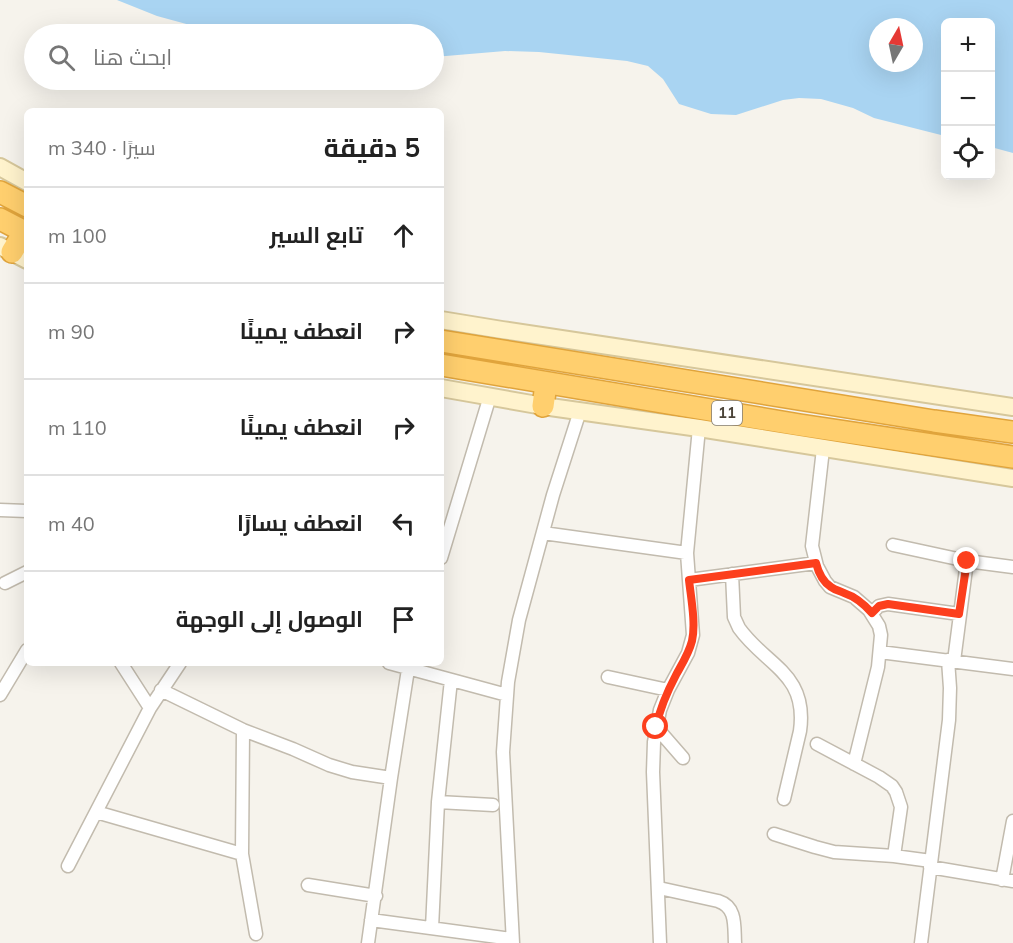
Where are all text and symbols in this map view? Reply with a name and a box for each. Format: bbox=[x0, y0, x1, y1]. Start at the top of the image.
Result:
north arrow bbox=[869, 18, 923, 72]
map controls bbox=[941, 18, 995, 180]
button: + bbox=[941, 18, 995, 72]
search box bbox=[24, 24, 444, 90]
icon: search bbox=[45, 41, 78, 74]
text: ابحث هنا bbox=[93, 43, 172, 71]
button: − bbox=[941, 72, 995, 126]
button: locate bbox=[941, 126, 995, 180]
text: 5 دقيقة bbox=[324, 131, 420, 164]
text: سيرًا · 340 m bbox=[48, 135, 156, 160]
icon: ahead bbox=[387, 219, 420, 252]
text: تابع السير bbox=[269, 221, 363, 249]
text: 100 m bbox=[48, 223, 107, 248]
icon: right bbox=[387, 315, 420, 348]
text: انعطف يمينًا bbox=[240, 317, 363, 345]
text: 90 m bbox=[48, 319, 95, 344]
road number: 11 bbox=[712, 401, 742, 425]
icon: right bbox=[387, 411, 420, 444]
text: انعطف يمينًا bbox=[240, 413, 363, 441]
text: 110 m bbox=[48, 415, 107, 440]
icon: left bbox=[387, 507, 420, 540]
text: انعطف يسارًا bbox=[237, 509, 363, 537]
text: 40 m bbox=[48, 511, 95, 536]
route end bbox=[953, 547, 979, 573]
icon: arrive bbox=[387, 603, 420, 636]
text: الوصول إلى الوجهة bbox=[176, 605, 363, 633]
route start bbox=[642, 713, 668, 739]

